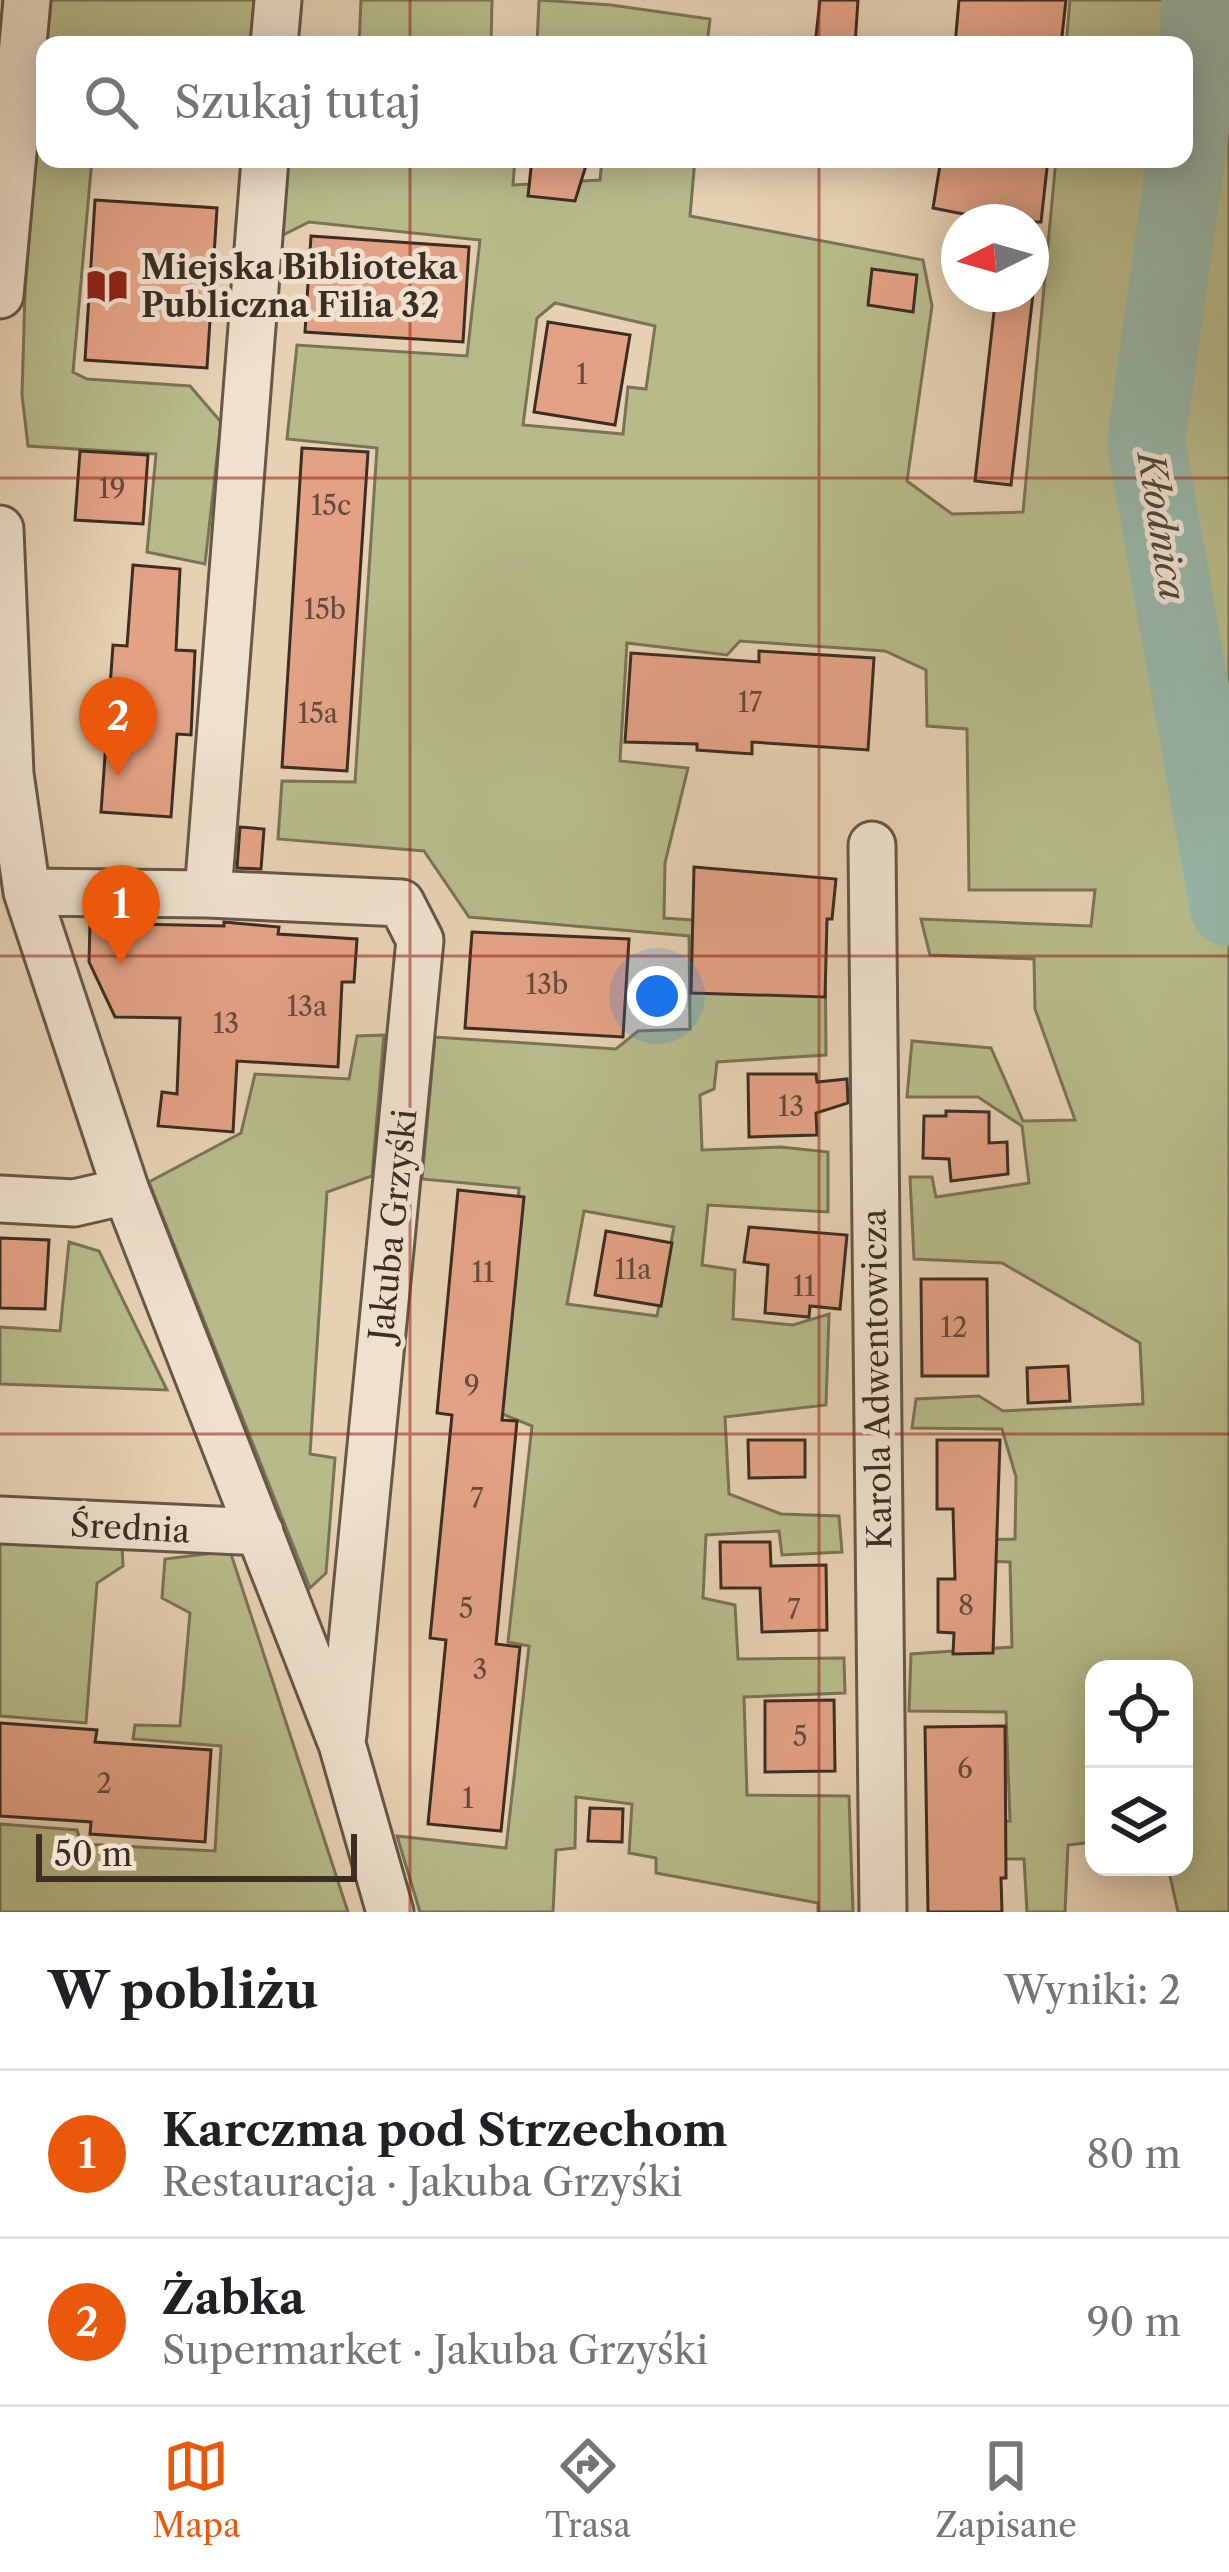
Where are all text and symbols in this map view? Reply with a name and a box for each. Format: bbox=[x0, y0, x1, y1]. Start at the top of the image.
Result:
search box bbox=[36, 36, 1193, 168]
icon: search bbox=[78, 69, 144, 135]
text: Szukaj tutaj bbox=[174, 74, 421, 130]
north arrow bbox=[941, 204, 1049, 312]
place label: Miejska Biblioteka Publiczna Filia 32 bbox=[141, 247, 458, 326]
library icon: Miejska Biblioteka Publiczna Filia 32 bbox=[84, 263, 130, 309]
house number: 1 bbox=[576, 358, 588, 391]
water label: Kłodnica bbox=[1128, 446, 1195, 603]
house number: 19 bbox=[98, 472, 126, 505]
house number: 15c bbox=[311, 489, 351, 522]
house number: 15b bbox=[304, 593, 346, 626]
pin: 2 bbox=[79, 677, 157, 776]
house number: 17 bbox=[738, 686, 763, 719]
house number: 15a bbox=[298, 697, 339, 730]
pin: 1 bbox=[82, 865, 160, 964]
your location bbox=[627, 966, 687, 1026]
house number: 13b bbox=[526, 968, 568, 1001]
house number: 13a bbox=[287, 990, 328, 1023]
house number: 13 bbox=[213, 1007, 239, 1040]
house number: 13 bbox=[778, 1090, 804, 1123]
street label: Jakuba Grzyśki bbox=[360, 1107, 426, 1348]
street label: Karola Adwentowicza bbox=[854, 1208, 900, 1550]
house number: 11a bbox=[615, 1253, 652, 1286]
house number: 11 bbox=[472, 1256, 494, 1289]
house number: 11 bbox=[793, 1270, 815, 1303]
house number: 12 bbox=[941, 1311, 967, 1344]
house number: 9 bbox=[464, 1369, 480, 1402]
house number: 7 bbox=[470, 1482, 484, 1515]
street label: Średnia bbox=[69, 1503, 192, 1552]
house number: 8 bbox=[958, 1589, 974, 1622]
house number: 5 bbox=[459, 1592, 473, 1625]
house number: 7 bbox=[787, 1593, 801, 1626]
house number: 3 bbox=[473, 1653, 487, 1686]
map controls bbox=[1085, 1660, 1193, 1876]
button: locate bbox=[1085, 1660, 1193, 1768]
house number: 5 bbox=[793, 1720, 807, 1753]
house number: 6 bbox=[957, 1752, 973, 1785]
house number: 2 bbox=[96, 1767, 112, 1800]
button: layers bbox=[1085, 1768, 1193, 1876]
house number: 1 bbox=[462, 1782, 474, 1815]
scale bar bbox=[36, 1828, 357, 1881]
text: 50 m bbox=[54, 1834, 132, 1875]
text: W pobliżu bbox=[48, 1959, 319, 2021]
text: Wyniki: 2 bbox=[1004, 1966, 1181, 2014]
text: Karczma pod Strzechom bbox=[162, 2102, 728, 2158]
text: 1 bbox=[78, 2130, 96, 2178]
text: 80 m bbox=[1086, 2130, 1181, 2178]
text: Restauracja · Jakuba Grzyśki bbox=[162, 2158, 682, 2206]
text: Żabka bbox=[162, 2270, 305, 2326]
text: 2 bbox=[75, 2298, 99, 2346]
text: 90 m bbox=[1087, 2298, 1181, 2346]
text: Supermarket · Jakuba Grzyśki bbox=[162, 2326, 708, 2374]
tab: Mapa bbox=[152, 2433, 241, 2546]
tab: Trasa bbox=[545, 2433, 631, 2546]
tab: Zapisane bbox=[936, 2433, 1077, 2546]

